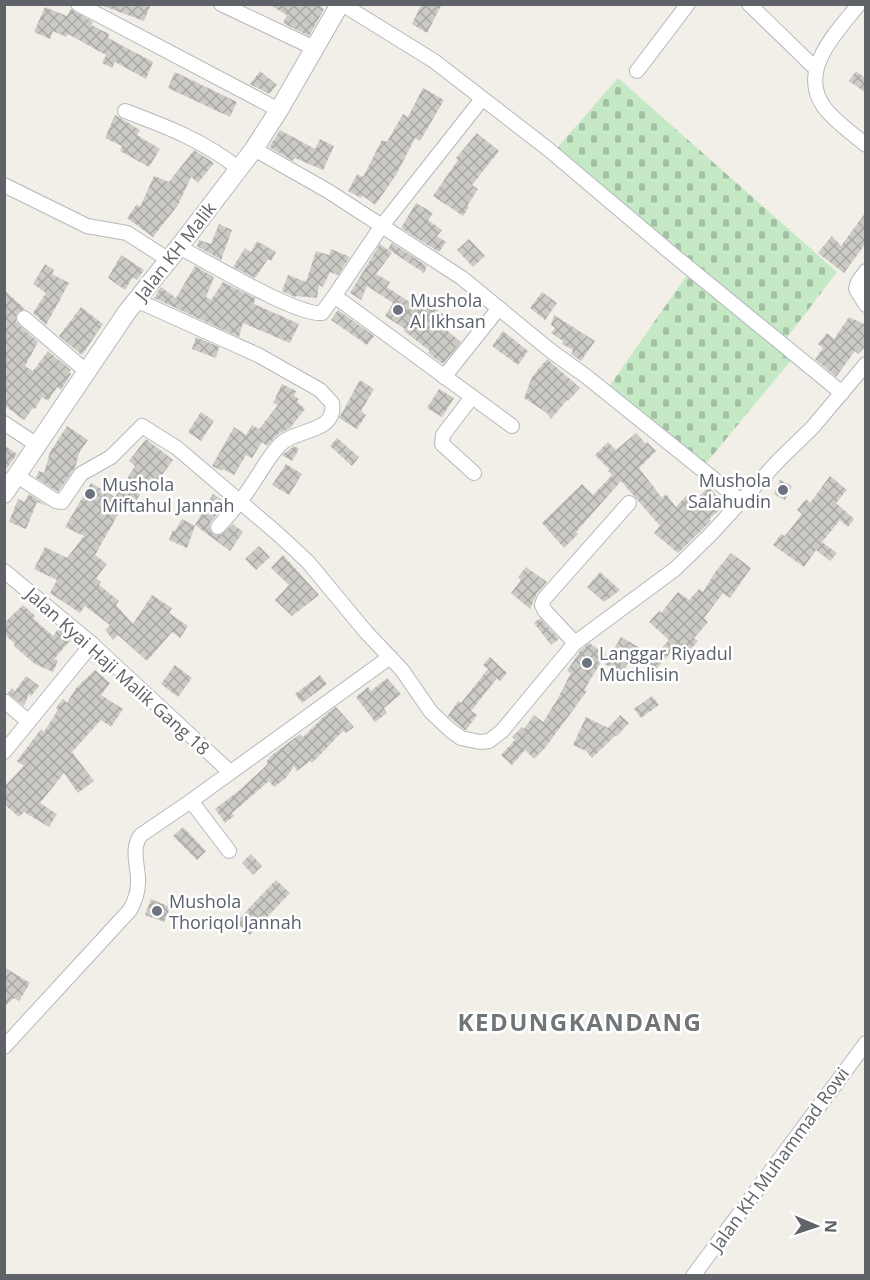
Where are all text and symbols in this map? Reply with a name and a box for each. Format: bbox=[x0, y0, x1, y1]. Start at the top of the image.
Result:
street label: Jalan KH Malik bbox=[128, 196, 221, 307]
place label: Mushola Al Ikhsan bbox=[410, 288, 486, 333]
marker: Mushola Al Ikhsan bbox=[391, 303, 405, 317]
place label: Mushola Salahudin bbox=[688, 468, 771, 513]
place label: Mushola Miftahul Jannah bbox=[102, 472, 234, 517]
marker: Mushola Salahudin bbox=[776, 483, 790, 497]
marker: Mushola Miftahul Jannah bbox=[83, 487, 97, 501]
street label: Jalan Kyai Haji Malik Gang 18 bbox=[19, 580, 215, 760]
place label: Langgar Riyadul Muchlisin bbox=[599, 641, 732, 686]
marker: Langgar Riyadul Muchlisin bbox=[580, 656, 594, 670]
place label: Mushola Thoriqol Jannah bbox=[169, 889, 302, 934]
marker: Mushola Thoriqol Jannah bbox=[150, 904, 164, 918]
district label: KEDUNGKANDANG bbox=[458, 1005, 702, 1038]
street label: Jalan KH Muhammad Rowi bbox=[703, 1062, 854, 1257]
north arrow bbox=[786, 1196, 846, 1256]
text: N bbox=[820, 1220, 842, 1233]

